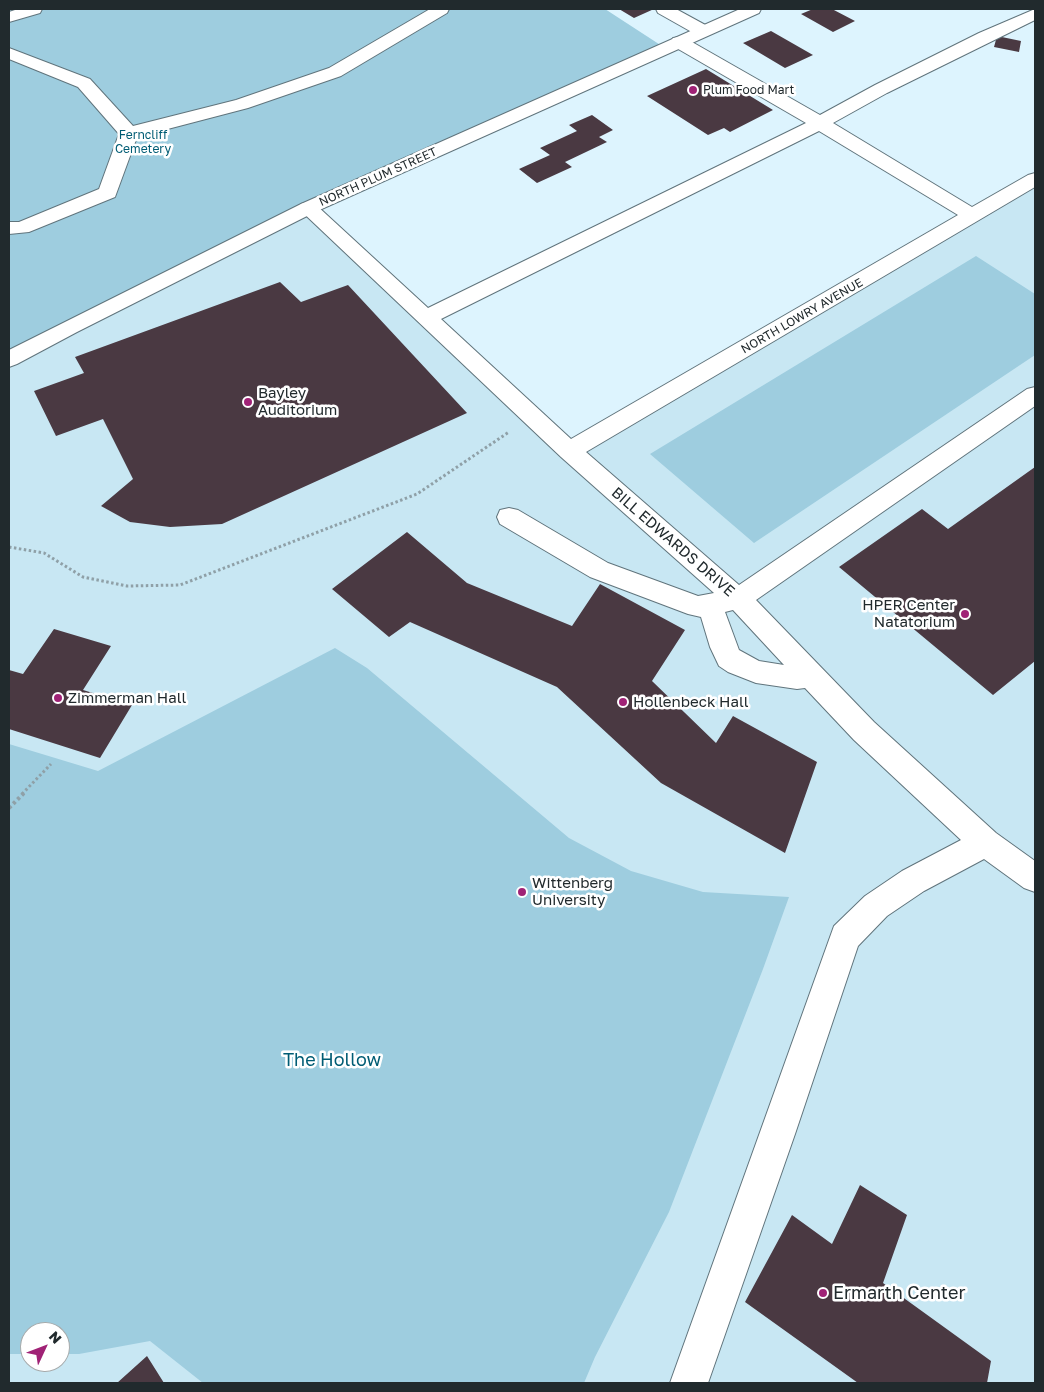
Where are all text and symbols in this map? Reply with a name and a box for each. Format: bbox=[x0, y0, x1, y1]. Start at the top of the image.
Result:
place label: Plum Food Mart bbox=[703, 83, 794, 97]
marker: Plum Food Mart bbox=[687, 84, 699, 96]
park label: Ferncliff Cemetery bbox=[115, 128, 171, 156]
street label: NORTH PLUM STREET bbox=[317, 145, 439, 209]
street label: NORTH LOWRY AVENUE bbox=[739, 275, 865, 357]
place label: Bayley Auditorium bbox=[258, 384, 337, 419]
marker: Bayley Auditorium bbox=[242, 396, 254, 408]
street label: BILL EDWARDS DRIVE bbox=[608, 484, 738, 600]
place label: HPER Center Natatorium bbox=[862, 596, 955, 631]
marker: HPER Center Natatorium bbox=[959, 608, 971, 620]
place label: Zimmerman Hall bbox=[68, 689, 186, 707]
marker: Zimmerman Hall bbox=[52, 692, 64, 704]
place label: Hollenbeck Hall bbox=[633, 693, 749, 711]
marker: Hollenbeck Hall bbox=[617, 696, 629, 708]
place label: Wittenberg University bbox=[532, 874, 613, 909]
marker: Wittenberg University bbox=[516, 886, 528, 898]
park label: The Hollow bbox=[283, 1049, 381, 1071]
place label: Ermarth Center bbox=[833, 1282, 965, 1304]
marker: Ermarth Center bbox=[817, 1287, 829, 1299]
north arrow bbox=[20, 1322, 70, 1372]
text: N bbox=[46, 1327, 65, 1347]

